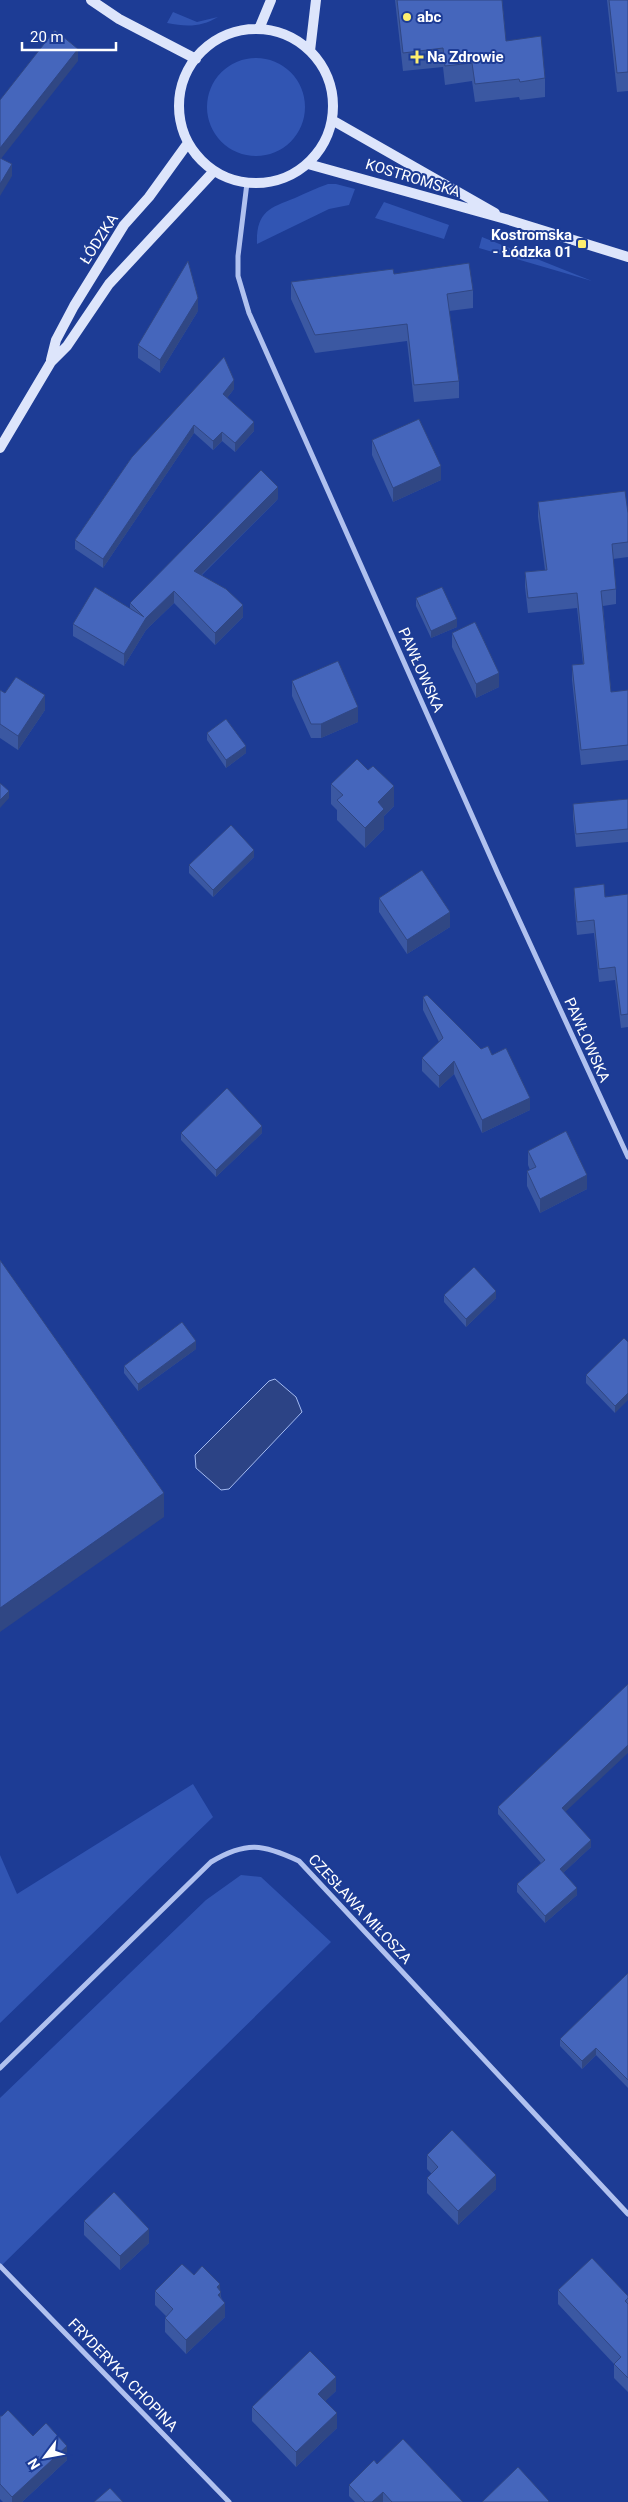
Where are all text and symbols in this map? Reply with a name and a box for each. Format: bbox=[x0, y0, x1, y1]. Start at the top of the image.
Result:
place label: abc bbox=[417, 8, 441, 26]
marker: abc bbox=[401, 11, 413, 23]
scale bar bbox=[22, 20, 116, 52]
text: 20 m bbox=[30, 28, 64, 46]
place label: Na Zdrowie bbox=[427, 48, 504, 66]
marker: Na Zdrowie bbox=[411, 51, 423, 63]
street label: KOSTROMSKA bbox=[363, 155, 463, 201]
street label: ŁÓDZKA bbox=[76, 210, 122, 267]
place label: Kostromska - Łódzka 01 bbox=[491, 226, 572, 261]
marker: Kostromska - Łódzka 01 bbox=[576, 238, 588, 250]
street label: PAWŁOWSKA bbox=[394, 625, 448, 715]
street label: PAWŁOWSKA bbox=[560, 995, 614, 1085]
street label: CZESŁAWA MIŁOSZA bbox=[305, 1850, 416, 1968]
street label: FRYDERYKA CHOPINA bbox=[64, 2315, 182, 2435]
north arrow bbox=[20, 2432, 70, 2482]
text: N bbox=[25, 2455, 43, 2472]

